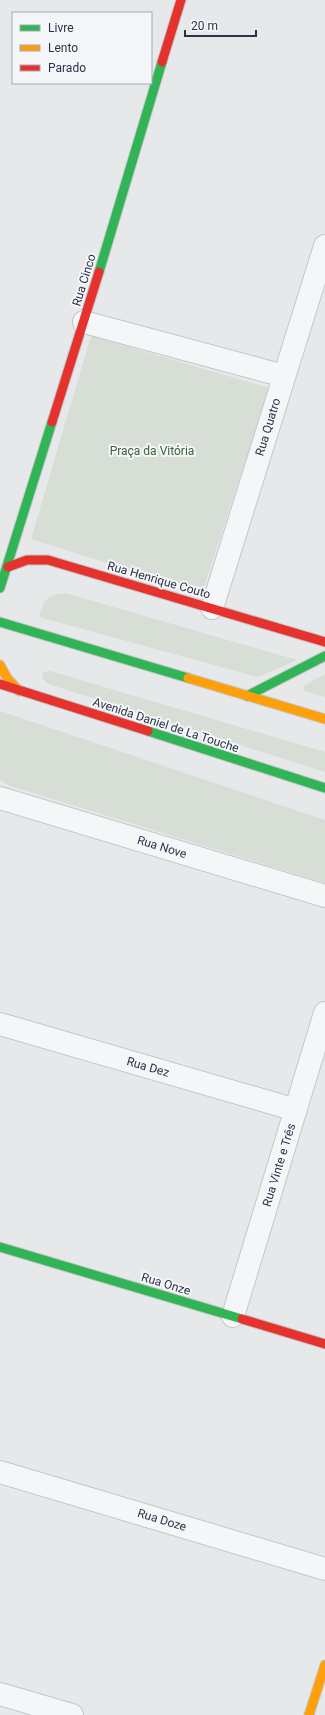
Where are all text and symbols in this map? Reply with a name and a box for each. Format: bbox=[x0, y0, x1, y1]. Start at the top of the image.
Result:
legend bbox=[12, 12, 152, 84]
scale bar bbox=[185, 12, 256, 38]
text: 20 m bbox=[191, 19, 218, 33]
text: Livre bbox=[48, 21, 74, 35]
text: Lento bbox=[48, 41, 78, 55]
text: Parado bbox=[48, 61, 86, 75]
street label: Rua Cinco bbox=[69, 252, 99, 308]
street label: Rua Quatro bbox=[253, 396, 283, 458]
park label: Praça da Vitória bbox=[110, 444, 194, 458]
street label: Rua Henrique Couto bbox=[106, 559, 212, 601]
street label: Avenida Daniel de La Touche bbox=[91, 695, 241, 755]
street label: Rua Nove bbox=[136, 833, 188, 861]
street label: Rua Dez bbox=[125, 1054, 171, 1080]
street label: Rua Vinte e Três bbox=[260, 1122, 298, 1208]
street label: Rua Onze bbox=[140, 1270, 192, 1298]
street label: Rua Doze bbox=[136, 1506, 188, 1534]

